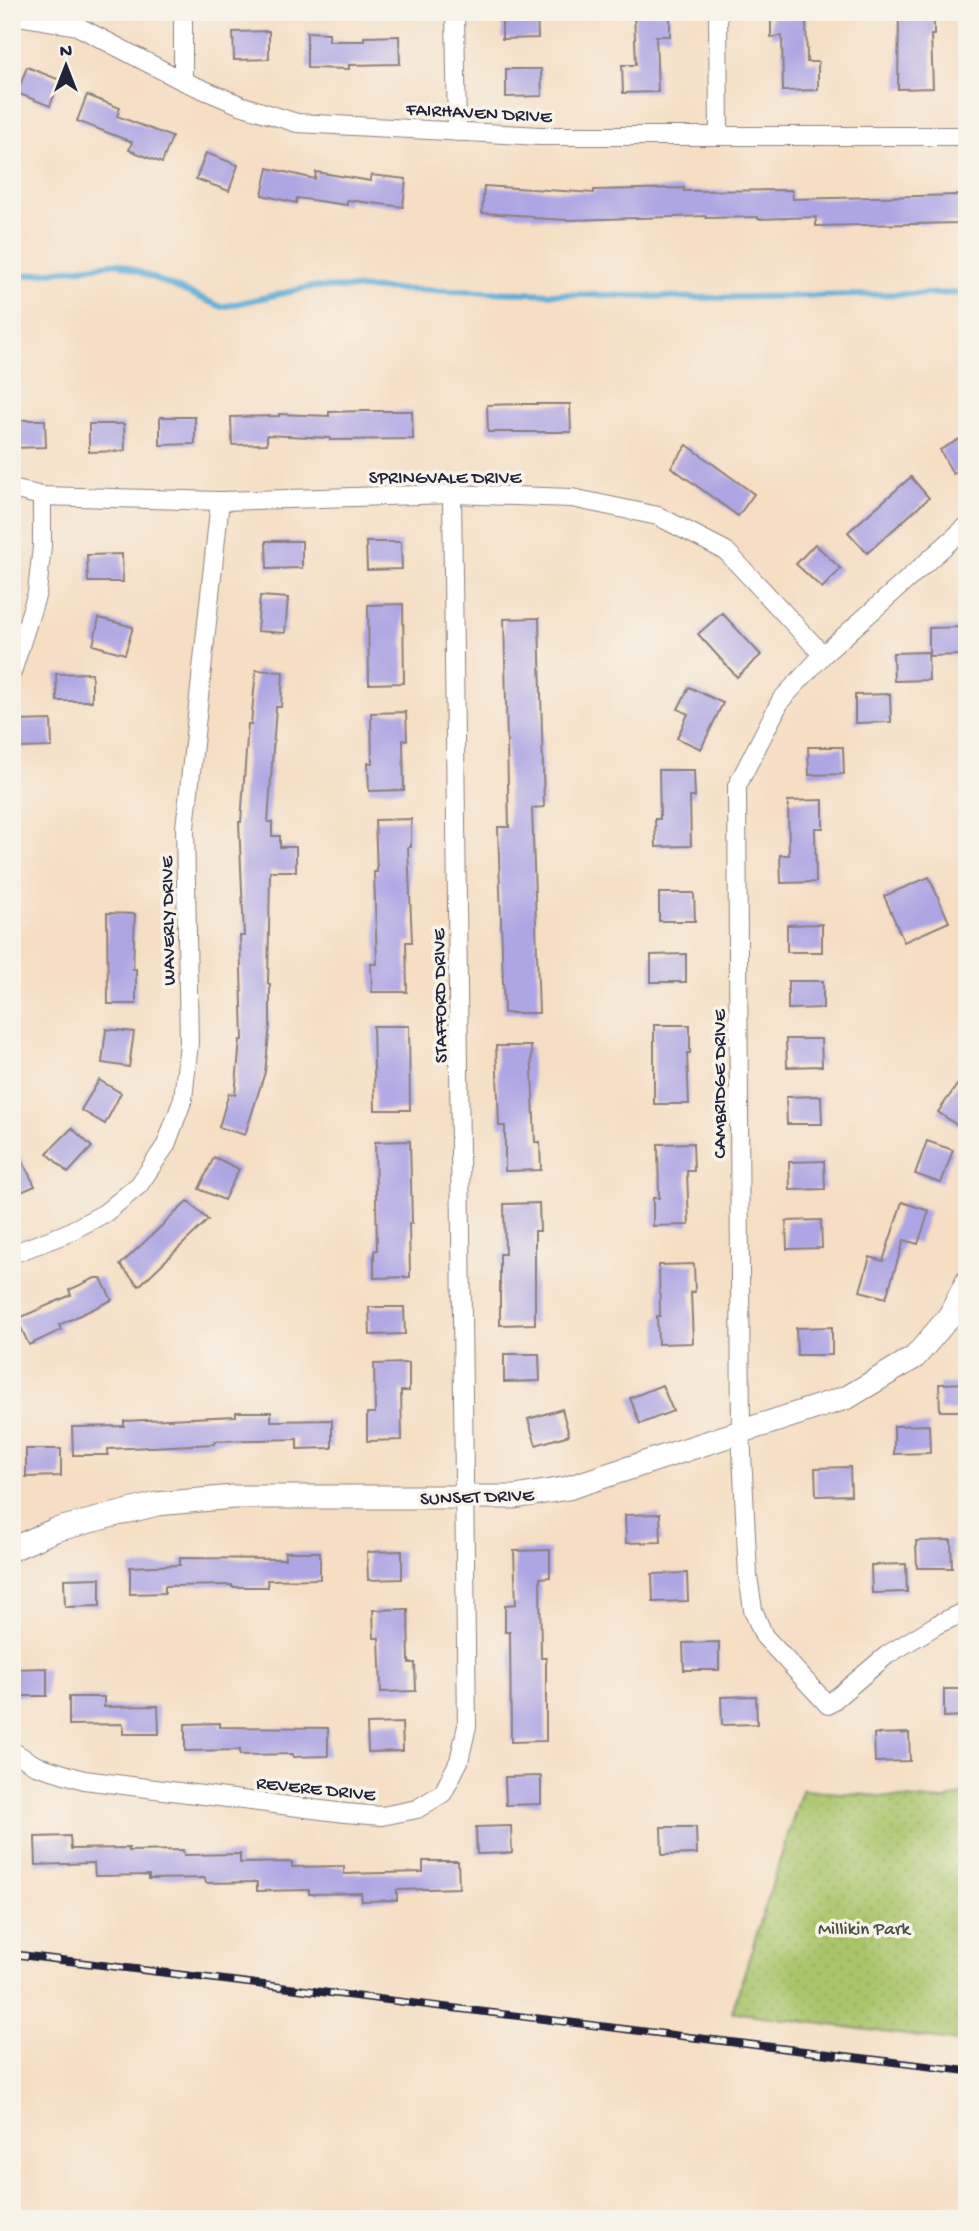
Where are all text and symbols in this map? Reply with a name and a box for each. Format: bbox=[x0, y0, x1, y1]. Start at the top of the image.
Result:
north arrow bbox=[32, 32, 102, 102]
text: N bbox=[60, 41, 72, 64]
street label: FAIRHAVEN DRIVE bbox=[404, 99, 554, 130]
street label: SPRINGVALE DRIVE bbox=[369, 468, 522, 491]
street label: WAVERLY DRIVE bbox=[157, 855, 182, 986]
street label: STAFFORD DRIVE bbox=[429, 927, 454, 1063]
street label: CAMBRIDGE DRIVE bbox=[710, 1008, 733, 1158]
street label: SUNSET DRIVE bbox=[420, 1485, 536, 1512]
street label: REVERE DRIVE bbox=[255, 1773, 378, 1808]
park label: Millikin Park bbox=[818, 1919, 912, 1942]

